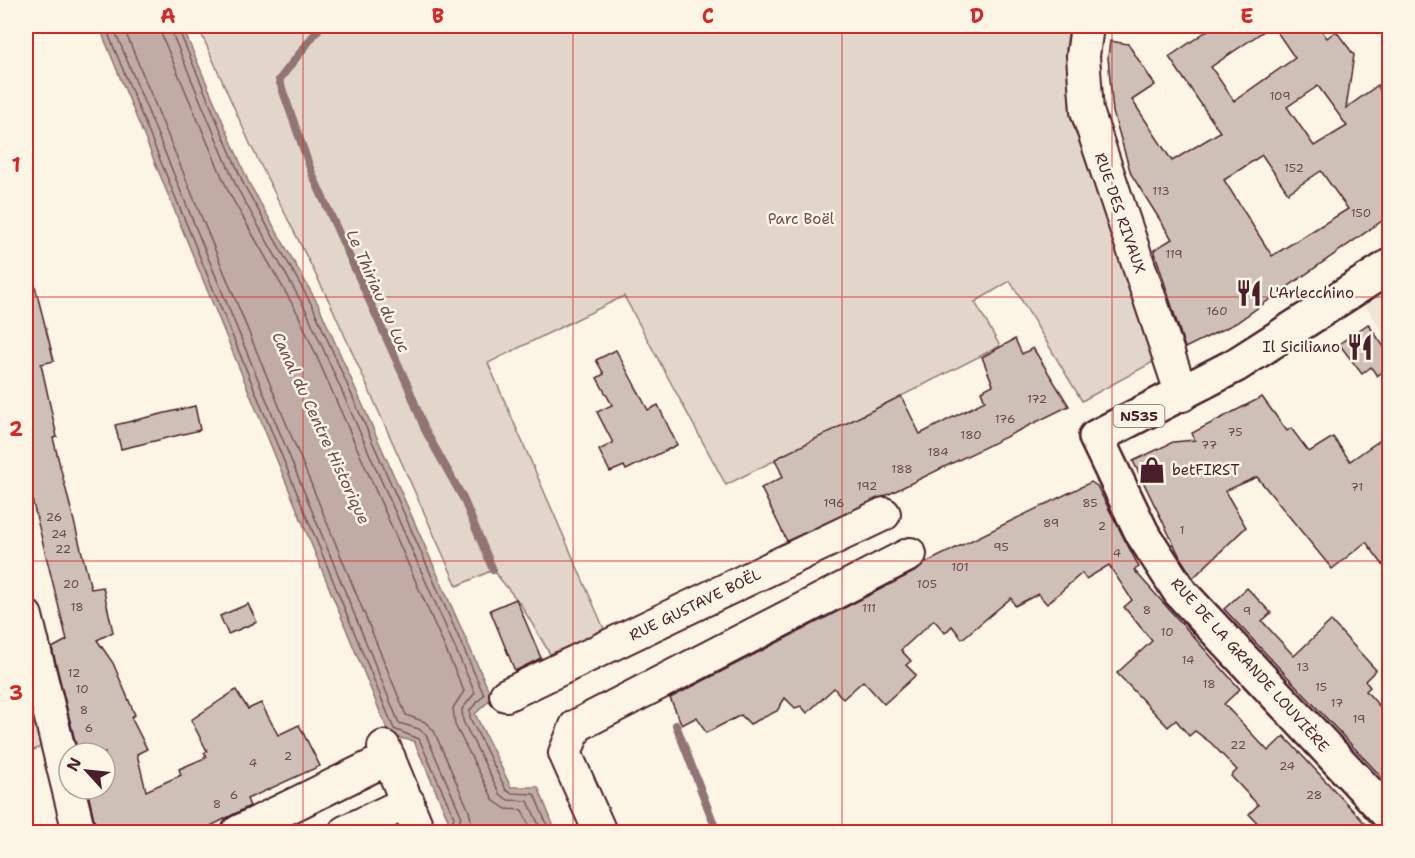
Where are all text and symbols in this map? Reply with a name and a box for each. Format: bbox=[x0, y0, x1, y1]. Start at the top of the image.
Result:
text: A bbox=[160, 3, 176, 29]
text: B bbox=[432, 3, 444, 29]
text: C bbox=[702, 3, 714, 29]
text: D bbox=[970, 3, 984, 29]
text: E bbox=[1240, 3, 1254, 29]
house number: 109 bbox=[1269, 88, 1291, 104]
street label: RUE DES RIVAUX bbox=[1090, 150, 1150, 276]
text: 1 bbox=[11, 152, 21, 178]
house number: 152 bbox=[1284, 160, 1304, 176]
house number: 113 bbox=[1152, 183, 1170, 199]
house number: 150 bbox=[1351, 205, 1371, 221]
park label: Parc Boël bbox=[768, 209, 835, 229]
water label: Le Thiriau du Luc bbox=[341, 226, 415, 356]
house number: 119 bbox=[1165, 246, 1183, 262]
restaurant icon: L'Arlecchino bbox=[1234, 278, 1264, 308]
place label: L'Arlecchino bbox=[1269, 283, 1354, 303]
house number: 160 bbox=[1206, 303, 1228, 319]
water label: Canal du Centre Historique bbox=[267, 328, 375, 528]
restaurant icon: Il Siciliano bbox=[1345, 332, 1375, 362]
place label: Il Siciliano bbox=[1263, 337, 1340, 357]
house number: 172 bbox=[1027, 391, 1047, 407]
road number: N535 bbox=[1114, 405, 1164, 427]
house number: 176 bbox=[995, 411, 1015, 427]
text: 2 bbox=[9, 416, 23, 442]
house number: 75 bbox=[1227, 424, 1243, 440]
house number: 180 bbox=[960, 427, 982, 443]
house number: 77 bbox=[1201, 437, 1217, 453]
house number: 184 bbox=[927, 444, 949, 460]
shop icon: betFIRST bbox=[1137, 455, 1167, 485]
place label: betFIRST bbox=[1172, 460, 1240, 480]
house number: 188 bbox=[891, 461, 913, 477]
house number: 192 bbox=[857, 478, 877, 494]
house number: 71 bbox=[1351, 479, 1363, 495]
house number: 196 bbox=[823, 495, 845, 511]
house number: 85 bbox=[1082, 495, 1098, 511]
house number: 26 bbox=[46, 509, 62, 525]
house number: 89 bbox=[1043, 515, 1059, 531]
house number: 2 bbox=[1098, 518, 1106, 534]
house number: 1 bbox=[1179, 522, 1185, 538]
house number: 24 bbox=[51, 526, 67, 542]
house number: 95 bbox=[993, 539, 1009, 555]
house number: 22 bbox=[55, 541, 71, 557]
house number: 4 bbox=[1113, 545, 1121, 561]
house number: 101 bbox=[951, 559, 969, 575]
street label: RUE GUSTAVE BOËL bbox=[626, 564, 764, 646]
street label: RUE DE LA GRANDE LOUVIÈRE bbox=[1166, 573, 1334, 756]
house number: 20 bbox=[63, 576, 79, 592]
house number: 105 bbox=[917, 576, 937, 592]
house number: 18 bbox=[70, 599, 84, 615]
house number: 111 bbox=[862, 600, 876, 616]
house number: 8 bbox=[1143, 602, 1151, 618]
house number: 9 bbox=[1243, 603, 1251, 619]
house number: 10 bbox=[1160, 624, 1174, 640]
house number: 14 bbox=[1182, 652, 1194, 668]
house number: 13 bbox=[1297, 659, 1309, 675]
house number: 12 bbox=[68, 665, 80, 681]
house number: 18 bbox=[1202, 676, 1216, 692]
house number: 15 bbox=[1315, 679, 1327, 695]
text: 3 bbox=[9, 680, 23, 706]
house number: 10 bbox=[75, 681, 89, 697]
house number: 17 bbox=[1331, 695, 1343, 711]
house number: 8 bbox=[80, 702, 88, 718]
house number: 19 bbox=[1353, 711, 1365, 727]
house number: 6 bbox=[85, 720, 93, 736]
house number: 22 bbox=[1230, 737, 1246, 753]
north arrow bbox=[57, 741, 117, 801]
house number: 2 bbox=[284, 748, 292, 764]
text: N bbox=[62, 754, 86, 775]
house number: 4 bbox=[249, 755, 257, 771]
house number: 24 bbox=[1279, 758, 1295, 774]
house number: 6 bbox=[230, 787, 238, 803]
house number: 28 bbox=[1306, 787, 1322, 803]
house number: 8 bbox=[213, 796, 221, 812]

